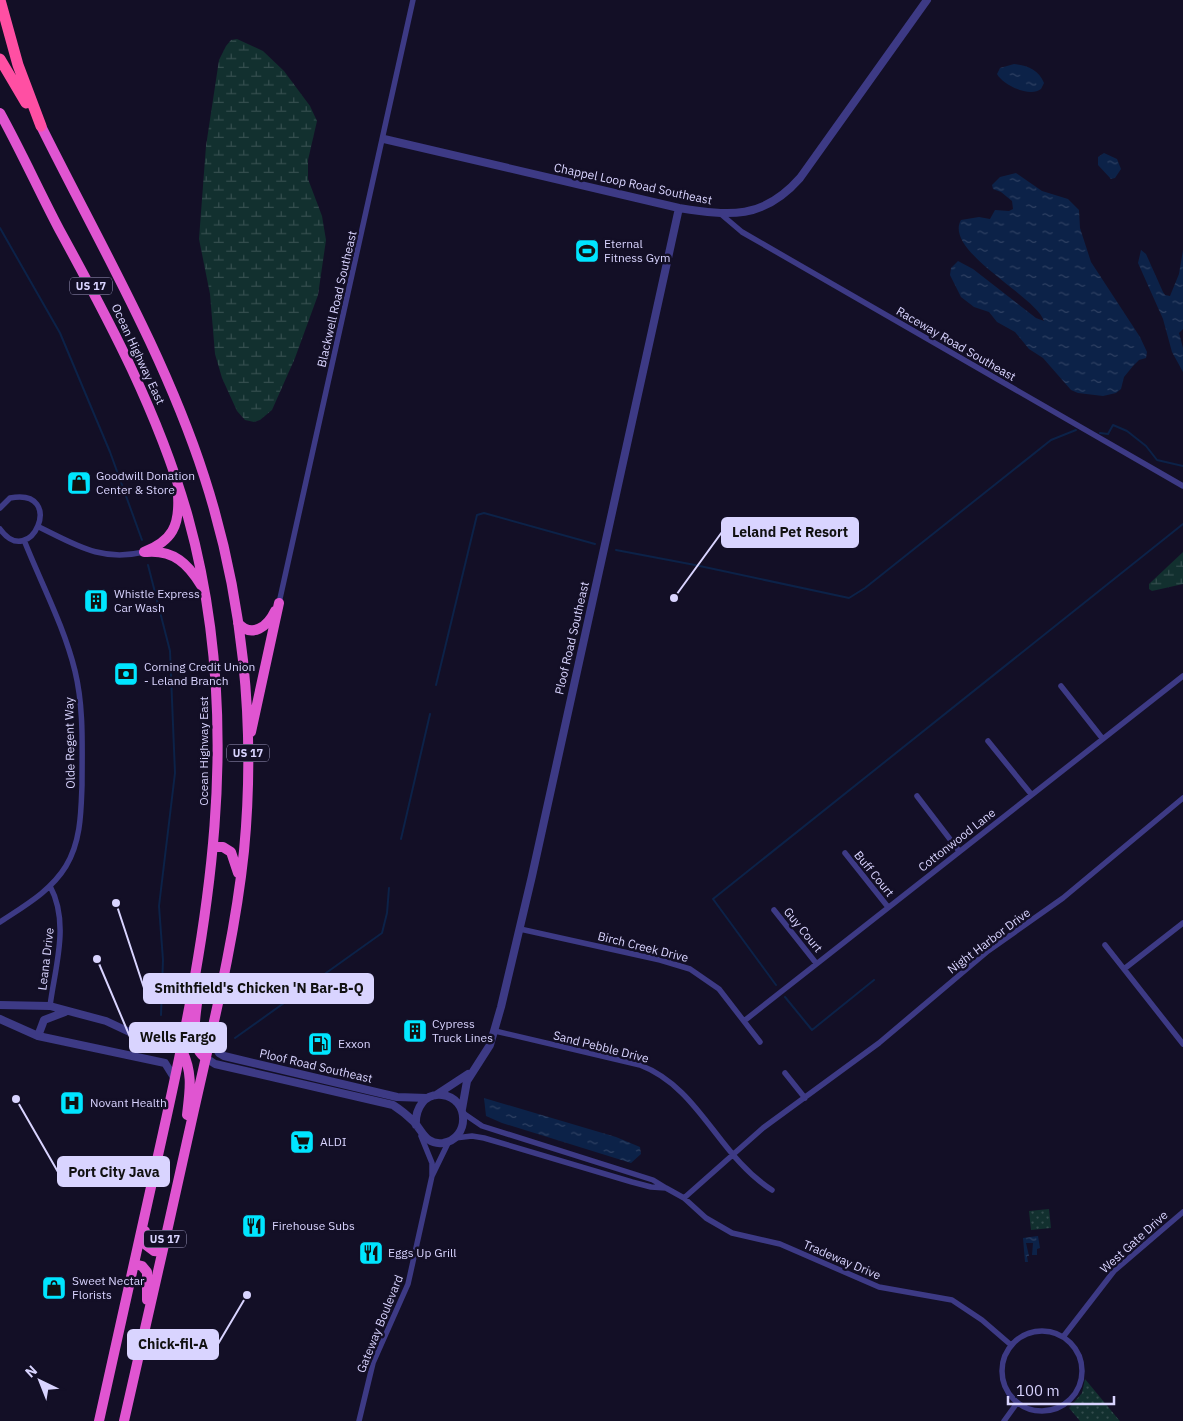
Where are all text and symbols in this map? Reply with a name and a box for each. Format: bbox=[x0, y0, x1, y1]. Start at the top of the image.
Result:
street label: Chappel Loop Road Southeast bbox=[553, 159, 714, 208]
street label: Blackwell Road Southeast bbox=[313, 229, 360, 369]
place label: Eternal Fitness Gym bbox=[604, 236, 671, 265]
sports icon: Eternal Fitness Gym bbox=[574, 238, 600, 264]
road number: US 17 bbox=[70, 278, 112, 294]
street label: Ocean Highway East bbox=[109, 301, 168, 407]
street label: Raceway Road Southeast bbox=[894, 303, 1019, 384]
place label: Goodwill Donation Center & Store bbox=[96, 468, 195, 497]
shop icon: Goodwill Donation Center & Store bbox=[66, 470, 92, 496]
callout: Leland Pet Resort bbox=[722, 518, 858, 547]
text: Leland Pet Resort bbox=[732, 523, 848, 541]
street label: Ploof Road Southeast bbox=[551, 580, 592, 696]
place label: Whistle Express Car Wash bbox=[114, 586, 200, 615]
building icon: Whistle Express Car Wash bbox=[83, 588, 109, 614]
place label: Corning Credit Union - Leland Branch bbox=[144, 659, 255, 688]
bank icon: Corning Credit Union - Leland Branch bbox=[113, 661, 139, 687]
street label: Ocean Highway East bbox=[196, 696, 211, 806]
street label: Olde Regent Way bbox=[61, 697, 78, 789]
road number: US 17 bbox=[227, 744, 269, 761]
street label: Cottonwood Lane bbox=[915, 804, 999, 874]
street label: Buff Court bbox=[851, 848, 897, 900]
street label: Guy Court bbox=[781, 904, 826, 955]
street label: Night Harbor Drive bbox=[944, 904, 1033, 977]
street label: Leana Drive bbox=[34, 926, 57, 991]
street label: Birch Creek Drive bbox=[596, 928, 690, 965]
callout: Smithfield's Chicken 'N Bar-B-Q bbox=[144, 974, 373, 1003]
text: Smithfield's Chicken 'N Bar-B-Q bbox=[154, 979, 364, 997]
place label: Cypress Truck Lines bbox=[432, 1016, 493, 1045]
building icon: Cypress Truck Lines bbox=[402, 1018, 428, 1044]
callout: Wells Fargo bbox=[130, 1023, 226, 1052]
street label: Sand Pebble Drive bbox=[552, 1027, 651, 1066]
text: Wells Fargo bbox=[140, 1028, 216, 1046]
fuel station icon: Exxon bbox=[307, 1031, 333, 1057]
place label: Exxon bbox=[338, 1036, 371, 1051]
street label: Ploof Road Southeast bbox=[258, 1045, 374, 1086]
hospital icon: Novant Health bbox=[59, 1090, 85, 1116]
place label: Novant Health bbox=[90, 1095, 167, 1110]
supermarket icon: ALDI bbox=[289, 1129, 315, 1155]
place label: ALDI bbox=[320, 1134, 347, 1149]
callout: Port City Java bbox=[58, 1157, 169, 1186]
text: Port City Java bbox=[68, 1163, 160, 1181]
street label: West Gate Drive bbox=[1097, 1207, 1171, 1276]
restaurant icon: Firehouse Subs bbox=[241, 1213, 267, 1239]
place label: Firehouse Subs bbox=[272, 1218, 355, 1233]
road number: US 17 bbox=[144, 1230, 186, 1248]
street label: Tradeway Drive bbox=[801, 1236, 884, 1283]
restaurant icon: Eggs Up Grill bbox=[358, 1240, 384, 1266]
place label: Eggs Up Grill bbox=[388, 1245, 456, 1260]
place label: Sweet Nectar Florists bbox=[72, 1273, 145, 1302]
street label: Gateway Boulevard bbox=[353, 1273, 406, 1375]
shop icon: Sweet Nectar Florists bbox=[41, 1275, 67, 1301]
callout: Chick-fil-A bbox=[128, 1330, 218, 1359]
text: Chick-fil-A bbox=[138, 1335, 208, 1353]
north arrow bbox=[15, 1356, 65, 1406]
text: N bbox=[21, 1361, 41, 1382]
scale bar bbox=[1008, 1374, 1114, 1406]
text: 100 m bbox=[1016, 1381, 1060, 1400]

